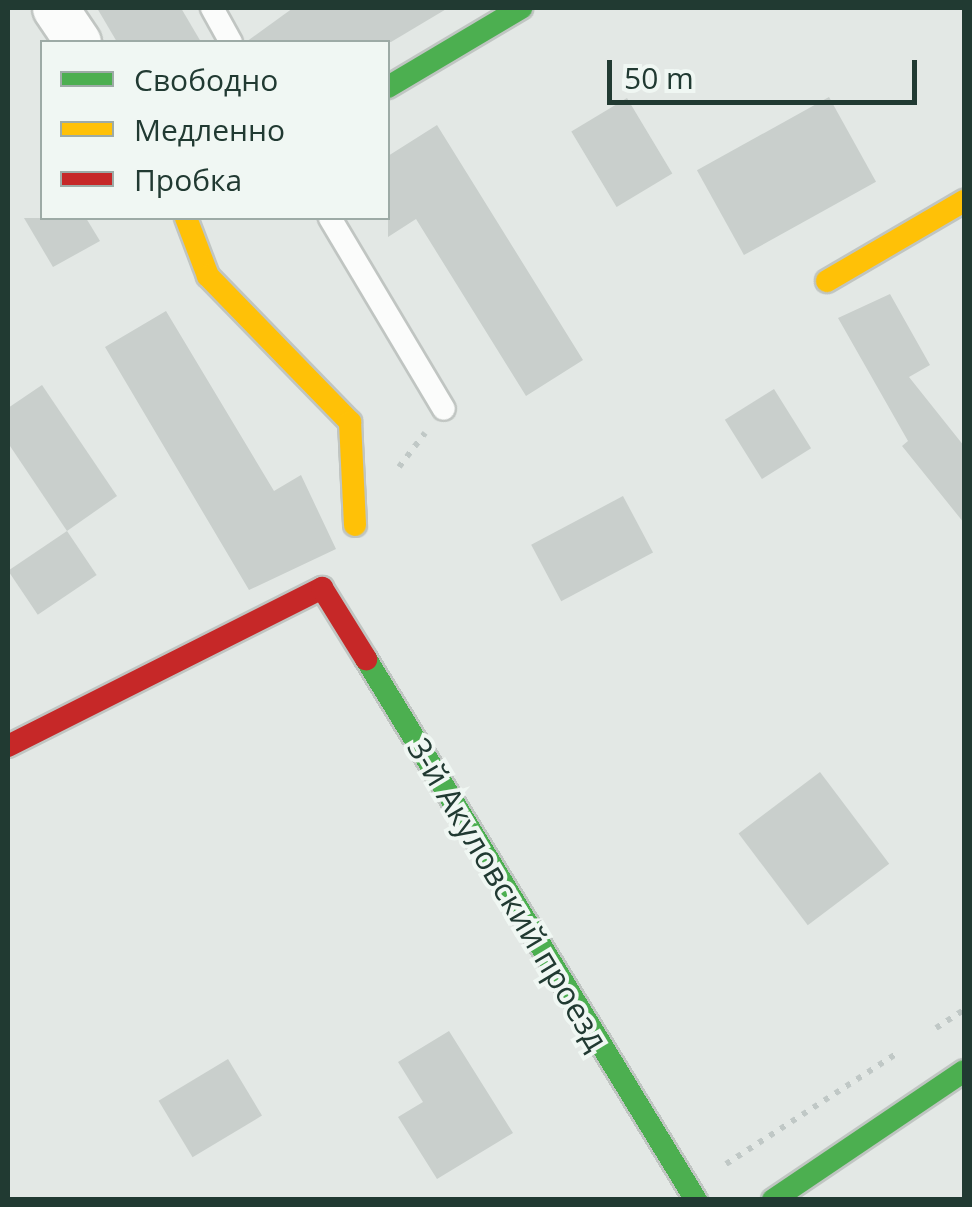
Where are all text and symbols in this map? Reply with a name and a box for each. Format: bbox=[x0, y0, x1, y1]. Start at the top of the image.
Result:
legend bbox=[40, 40, 390, 220]
scale bar bbox=[612, 40, 922, 102]
text: 50 m bbox=[624, 57, 694, 98]
text: Свободно bbox=[134, 59, 278, 100]
text: Медленно bbox=[134, 109, 285, 150]
text: Пробка bbox=[134, 159, 242, 200]
street label: 3-й Акуловский проезд bbox=[400, 731, 616, 1057]

